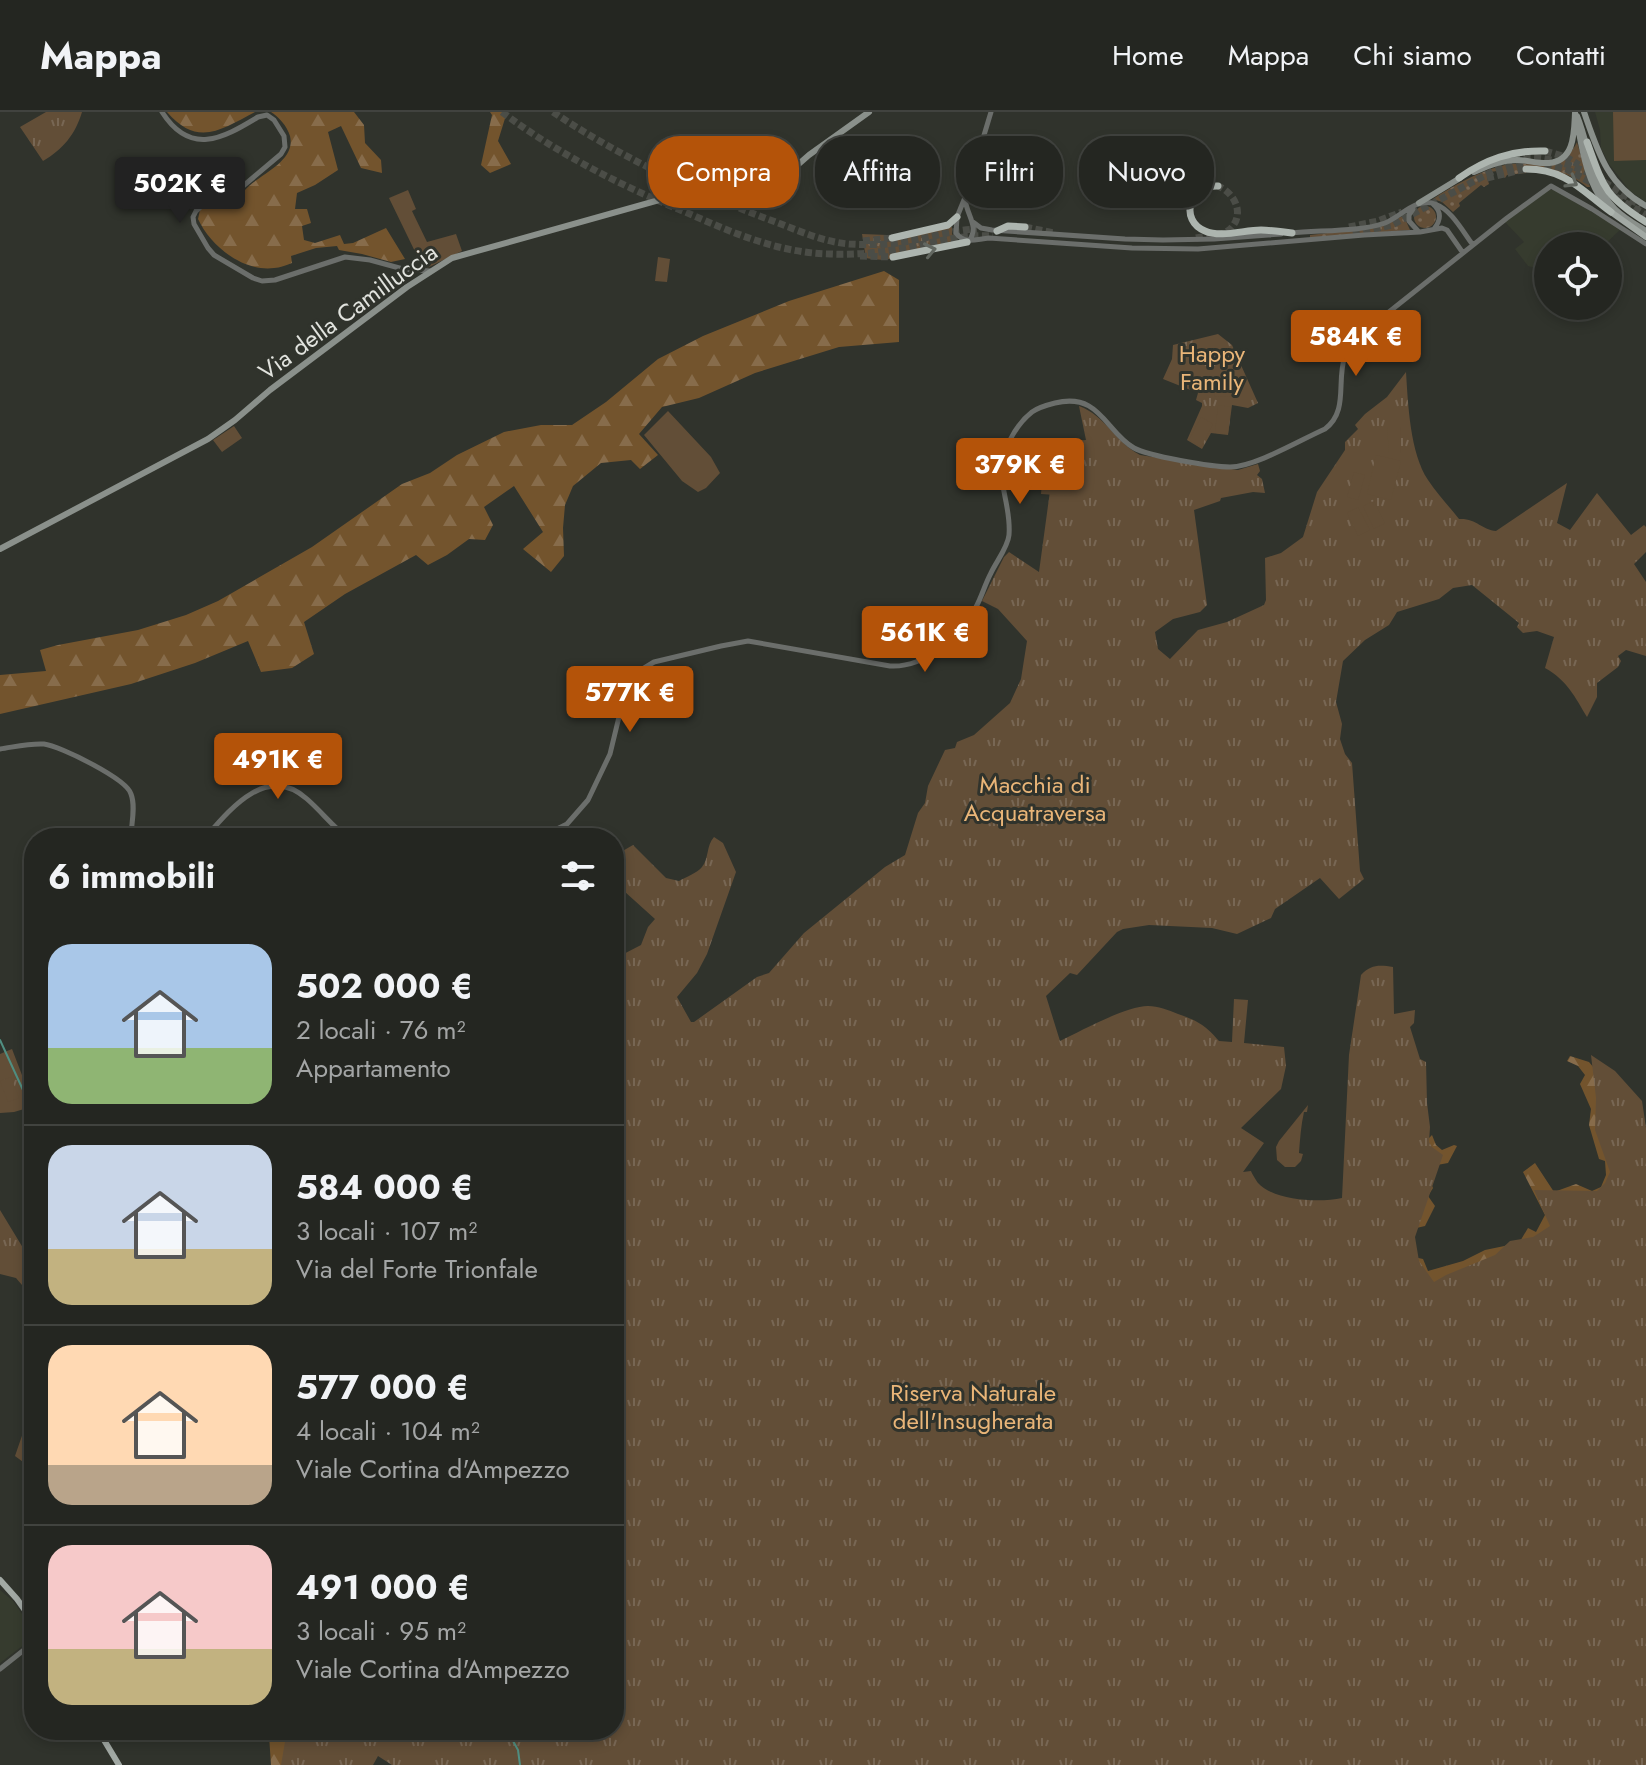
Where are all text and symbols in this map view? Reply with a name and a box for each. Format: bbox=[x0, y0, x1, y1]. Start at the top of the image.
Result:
text: Mappa bbox=[40, 28, 162, 83]
text: Home bbox=[1112, 35, 1184, 76]
text: Mappa bbox=[1228, 35, 1309, 76]
text: Chi siamo bbox=[1353, 35, 1472, 76]
text: Contatti bbox=[1516, 35, 1606, 76]
chip: Compra bbox=[648, 136, 799, 208]
chip: Affitta bbox=[815, 136, 940, 208]
chip: Filtri bbox=[956, 136, 1063, 208]
chip: Nuovo bbox=[1079, 136, 1214, 208]
pin: 502K € bbox=[115, 157, 245, 225]
text: 502K € bbox=[133, 164, 227, 202]
one-way arrow bbox=[1563, 172, 1578, 187]
map controls bbox=[1534, 232, 1622, 320]
button: locate bbox=[1534, 232, 1622, 320]
street label: Via della Camilluccia bbox=[251, 235, 445, 389]
one-way arrow bbox=[923, 242, 936, 259]
pin: 584K € bbox=[1291, 310, 1421, 378]
text: 584K € bbox=[1309, 317, 1403, 355]
park label: Happy Family bbox=[1179, 336, 1246, 399]
pin: 379K € bbox=[955, 438, 1085, 506]
text: 379K € bbox=[974, 445, 1066, 483]
pin: 561K € bbox=[860, 606, 990, 674]
text: 561K € bbox=[880, 613, 970, 651]
pin: 577K € bbox=[565, 666, 695, 734]
text: 577K € bbox=[584, 673, 676, 711]
pin: 491K € bbox=[213, 733, 343, 801]
text: 491K € bbox=[232, 740, 324, 778]
park label: Macchia di Acquatraversa bbox=[964, 767, 1106, 830]
text: 6 immobili bbox=[48, 852, 215, 901]
icon: filters bbox=[556, 854, 600, 898]
text: 502 000 € bbox=[296, 962, 473, 1011]
icon: home bbox=[112, 976, 208, 1072]
text: 2 locali · 76 m² bbox=[296, 1011, 466, 1049]
text: Appartamento bbox=[296, 1049, 451, 1087]
text: 584 000 € bbox=[296, 1163, 473, 1212]
icon: home bbox=[112, 1177, 208, 1273]
text: 3 locali · 107 m² bbox=[296, 1212, 477, 1250]
text: Via del Forte Trionfale bbox=[296, 1250, 538, 1288]
text: 577 000 € bbox=[296, 1363, 469, 1412]
park label: Riserva Naturale dell'Insugherata bbox=[890, 1375, 1056, 1438]
icon: home bbox=[112, 1377, 208, 1473]
text: 4 locali · 104 m² bbox=[296, 1412, 480, 1450]
text: Viale Cortina d'Ampezzo bbox=[296, 1450, 570, 1488]
text: 491 000 € bbox=[296, 1563, 470, 1612]
icon: home bbox=[112, 1577, 208, 1673]
text: 3 locali · 95 m² bbox=[296, 1612, 466, 1650]
text: Viale Cortina d'Ampezzo bbox=[296, 1650, 570, 1688]

